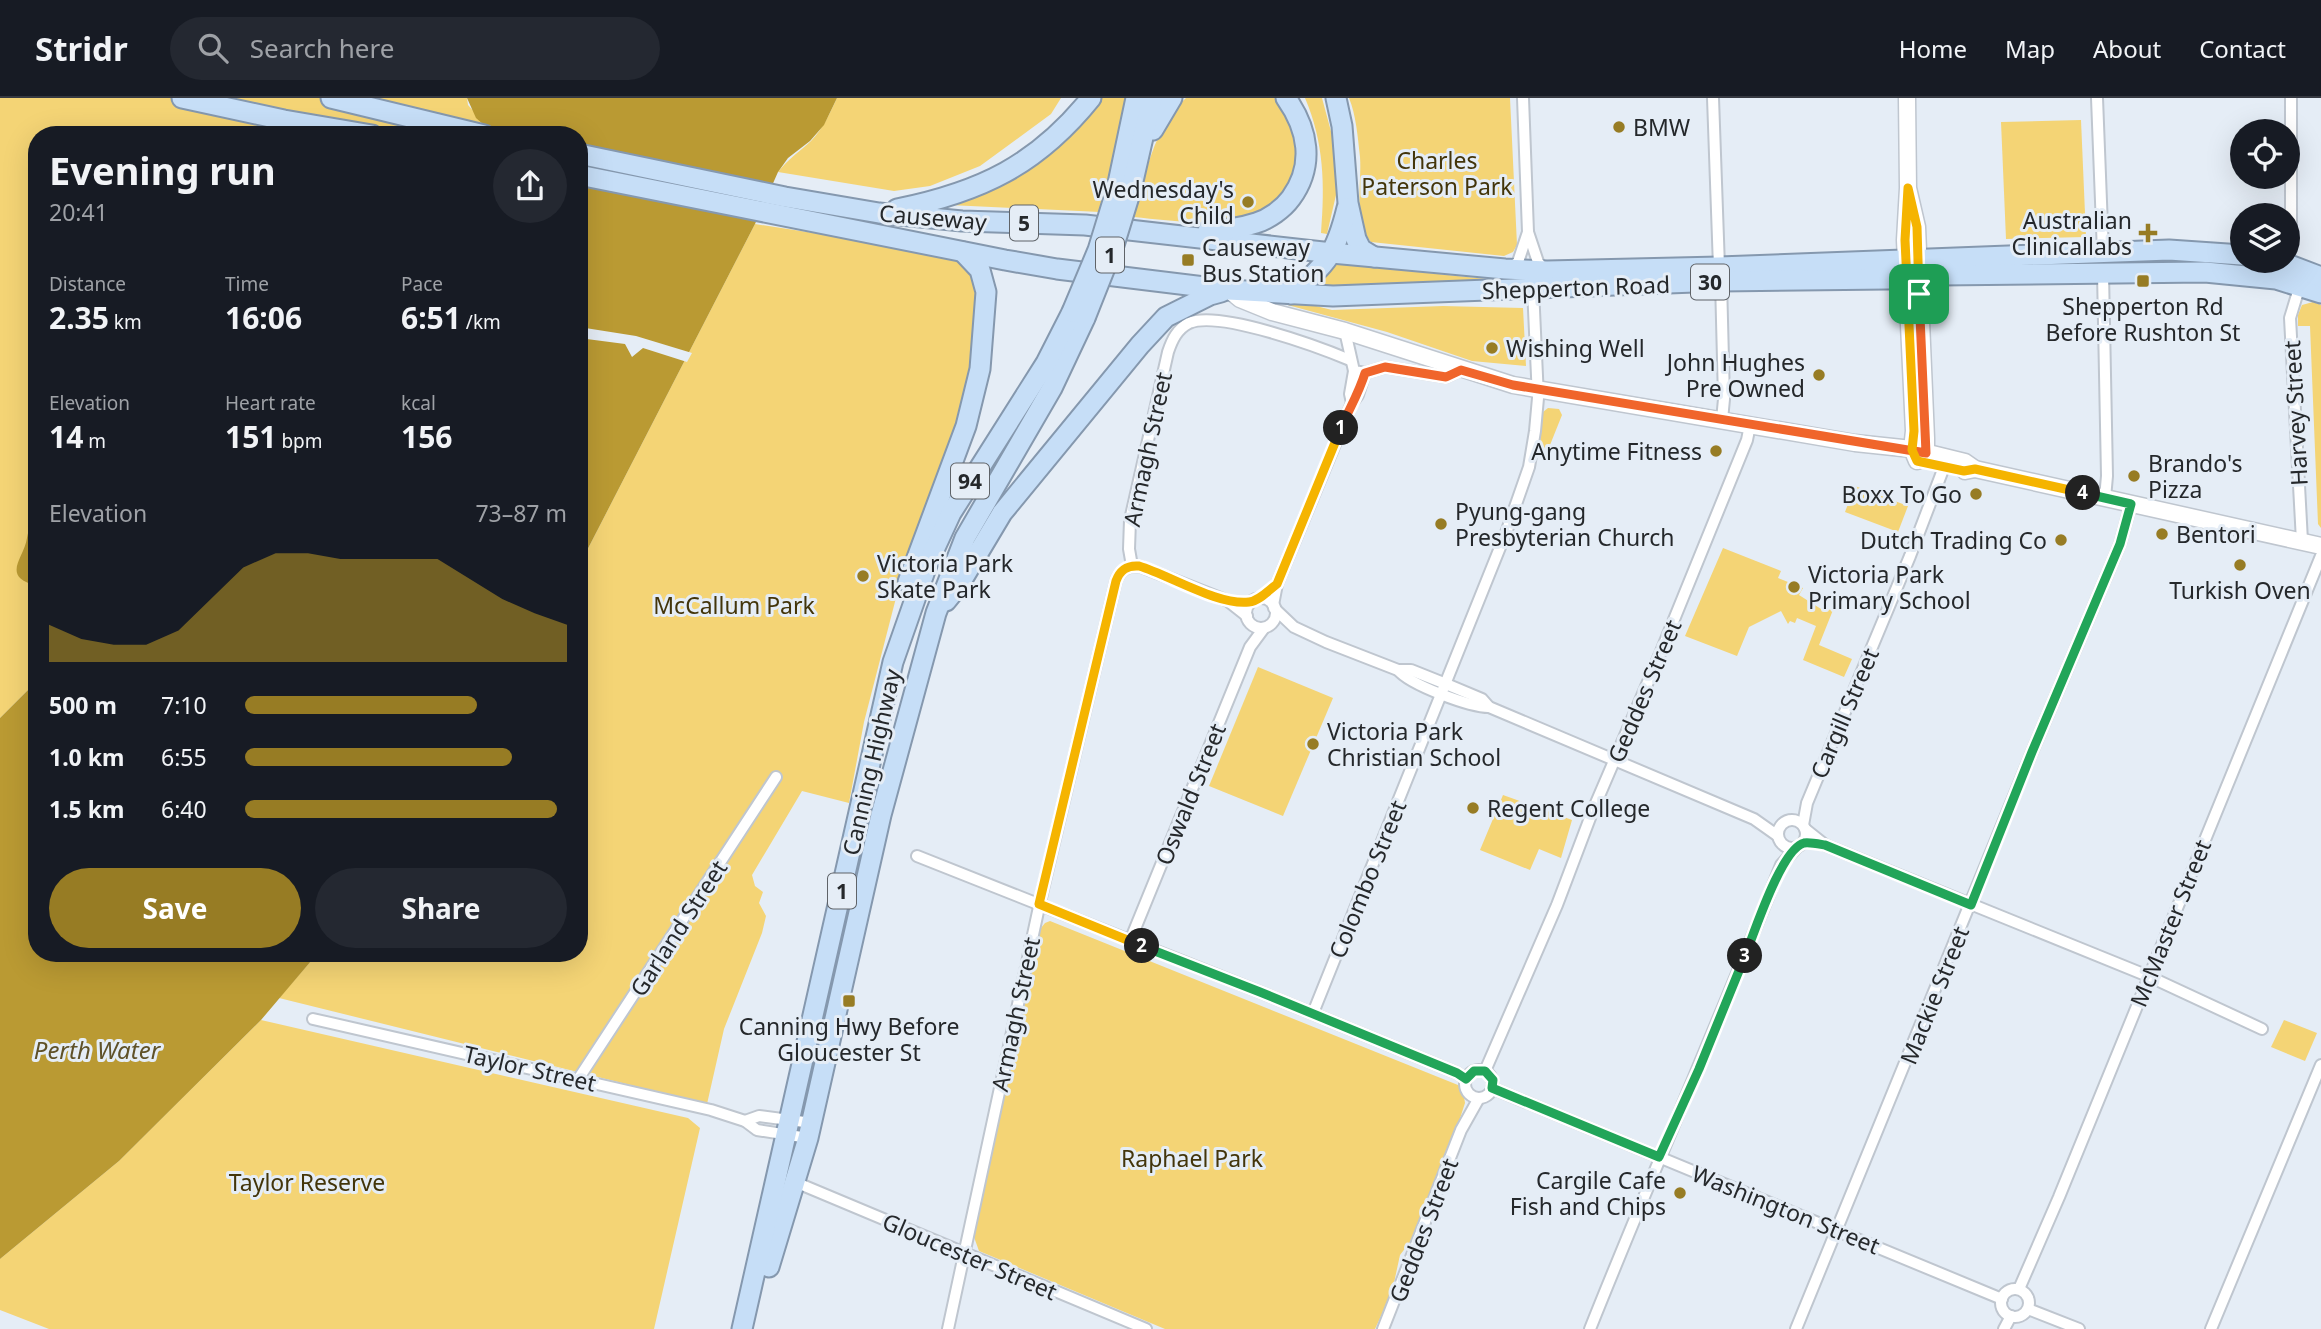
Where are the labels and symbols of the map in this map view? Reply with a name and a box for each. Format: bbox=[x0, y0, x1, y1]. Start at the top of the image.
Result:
place label: BMW bbox=[1633, 111, 1691, 143]
marker: BMW bbox=[1611, 119, 1627, 135]
park label: Charles Paterson Park bbox=[1361, 144, 1513, 202]
place label: Wednesday's Child bbox=[1093, 173, 1234, 231]
marker: Wednesday's Child bbox=[1240, 194, 1256, 210]
street label: Causeway bbox=[878, 196, 988, 238]
place label: Australian Clinicallabs bbox=[2012, 204, 2132, 262]
road number: 5 bbox=[1010, 206, 1038, 240]
marker: Australian Clinicallabs bbox=[2138, 223, 2158, 243]
place label: Causeway Bus Station bbox=[1202, 231, 1324, 289]
road number: 1 bbox=[1096, 238, 1124, 272]
marker: Causeway Bus Station bbox=[1180, 252, 1196, 268]
road number: 30 bbox=[1691, 264, 1729, 300]
pin bbox=[1889, 264, 1949, 324]
street label: Shepperton Road bbox=[1481, 268, 1671, 306]
marker: Shepperton Rd Before Rushton St bbox=[2135, 273, 2151, 289]
place label: Shepperton Rd Before Rushton St bbox=[2046, 290, 2240, 348]
place label: Wishing Well bbox=[1506, 332, 1645, 364]
street label: Harvey Street bbox=[2275, 339, 2315, 487]
marker: Wishing Well bbox=[1484, 340, 1500, 356]
place label: John Hughes Pre Owned bbox=[1665, 346, 1805, 404]
marker: John Hughes Pre Owned bbox=[1811, 367, 1827, 383]
street label: Armagh Street bbox=[1115, 369, 1179, 529]
pin: 1 bbox=[1324, 410, 1358, 446]
place label: Anytime Fitness bbox=[1531, 435, 1702, 467]
marker: Anytime Fitness bbox=[1708, 443, 1724, 459]
place label: Brando's Pizza bbox=[2148, 447, 2242, 505]
road number: 94 bbox=[951, 464, 989, 498]
marker: Brando's Pizza bbox=[2126, 468, 2142, 484]
pin: 4 bbox=[2066, 476, 2100, 510]
place label: Boxx To Go bbox=[1842, 478, 1962, 510]
marker: Boxx To Go bbox=[1968, 486, 1984, 502]
place label: Pyung-gang Presbyterian Church bbox=[1455, 495, 1674, 553]
marker: Pyung-gang Presbyterian Church bbox=[1433, 516, 1449, 532]
place label: Bentori bbox=[2176, 518, 2256, 550]
place label: Dutch Trading Co bbox=[1860, 524, 2047, 556]
marker: Bentori bbox=[2154, 526, 2170, 542]
marker: Dutch Trading Co bbox=[2053, 532, 2069, 548]
place label: Victoria Park Skate Park bbox=[877, 547, 1014, 605]
marker: Turkish Oven bbox=[2232, 557, 2248, 573]
place label: Victoria Park Primary School bbox=[1808, 558, 1971, 616]
marker: Victoria Park Skate Park bbox=[855, 568, 871, 584]
place label: Turkish Oven bbox=[2169, 574, 2311, 606]
marker: Victoria Park Primary School bbox=[1786, 579, 1802, 595]
park label: McCallum Park bbox=[653, 589, 815, 621]
street label: Geddes Street bbox=[1600, 615, 1688, 767]
street label: Cargill Street bbox=[1802, 643, 1886, 783]
street label: Canning Highway bbox=[834, 665, 908, 858]
place label: Victoria Park Christian School bbox=[1327, 715, 1501, 773]
street label: Oswald Street bbox=[1147, 718, 1233, 870]
marker: Victoria Park Christian School bbox=[1305, 736, 1321, 752]
place label: Regent College bbox=[1487, 792, 1650, 824]
street label: Colombo Street bbox=[1321, 795, 1413, 963]
marker: Regent College bbox=[1465, 800, 1481, 816]
street label: McMaster Street bbox=[2122, 835, 2218, 1011]
street label: Garland Street bbox=[622, 854, 734, 1002]
road number: 1 bbox=[828, 874, 856, 908]
street label: Mackie Street bbox=[1892, 921, 1976, 1069]
pin: 2 bbox=[1124, 928, 1160, 964]
street label: Armagh Street bbox=[983, 934, 1047, 1094]
pin: 3 bbox=[1728, 938, 1762, 974]
marker: Canning Hwy Before Gloucester St bbox=[841, 993, 857, 1009]
place label: Canning Hwy Before Gloucester St bbox=[739, 1010, 959, 1068]
water label: Perth Water bbox=[34, 1033, 162, 1066]
street label: Taylor Street bbox=[461, 1037, 599, 1099]
park label: Raphael Park bbox=[1121, 1142, 1264, 1174]
street label: Geddes Street bbox=[1381, 1153, 1465, 1307]
street label: Washington Street bbox=[1687, 1157, 1885, 1261]
place label: Cargile Cafe Fish and Chips bbox=[1510, 1164, 1666, 1222]
park label: Taylor Reserve bbox=[229, 1166, 385, 1198]
marker: Cargile Cafe Fish and Chips bbox=[1672, 1185, 1688, 1201]
street label: Gloucester Street bbox=[878, 1205, 1062, 1307]

